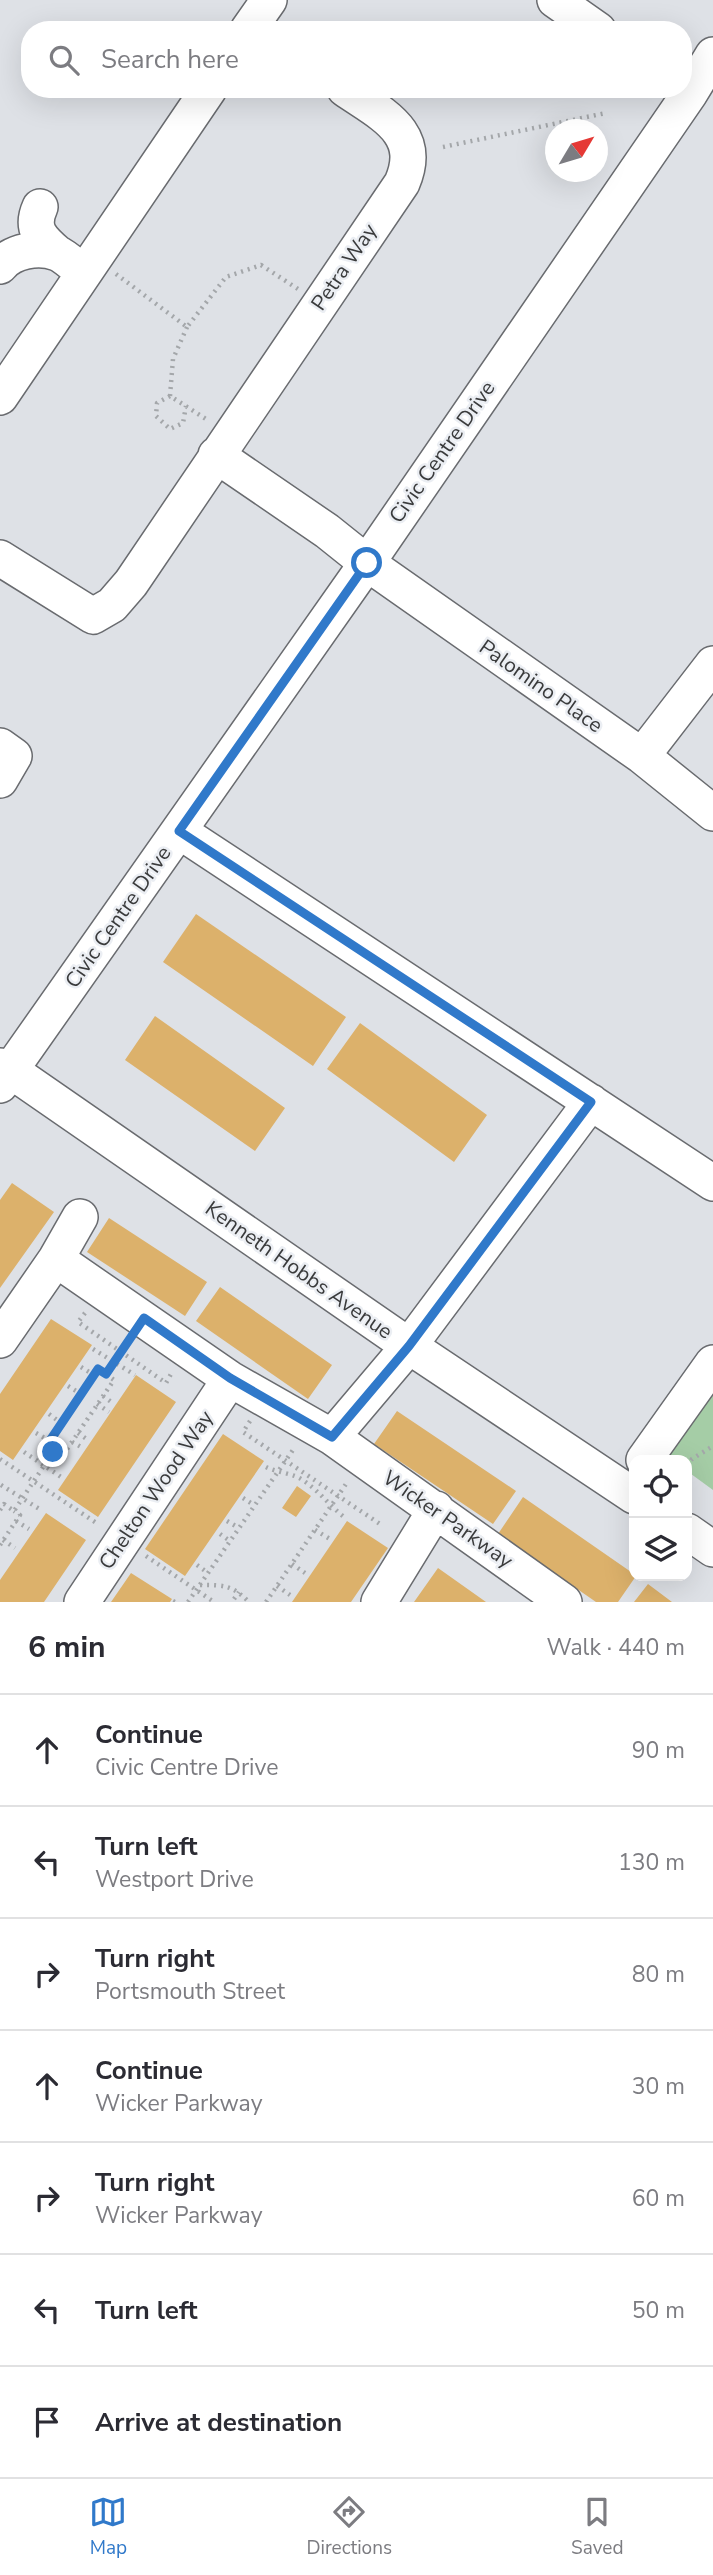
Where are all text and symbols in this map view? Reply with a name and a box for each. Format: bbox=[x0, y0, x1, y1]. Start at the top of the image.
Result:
search box bbox=[21, 21, 692, 98]
icon: search bbox=[45, 41, 83, 79]
text: Search here bbox=[101, 42, 239, 77]
north arrow bbox=[545, 119, 608, 182]
street label: Petra Way bbox=[305, 218, 383, 316]
street label: Civic Centre Drive bbox=[383, 375, 501, 529]
route start bbox=[351, 547, 382, 578]
street label: Palomino Place bbox=[474, 633, 608, 739]
street label: Civic Centre Drive bbox=[59, 840, 177, 994]
street label: Kenneth Hobbs Avenue bbox=[200, 1195, 398, 1345]
street label: Chelton Wood Way bbox=[92, 1405, 220, 1575]
route end bbox=[37, 1436, 68, 1467]
map controls bbox=[629, 1455, 692, 1581]
button: locate bbox=[629, 1455, 692, 1518]
street label: Wicker Parkway bbox=[377, 1464, 519, 1574]
button: layers bbox=[629, 1518, 692, 1581]
text: 6 min bbox=[28, 1627, 106, 1668]
text: Walk · 440 m bbox=[546, 1632, 685, 1663]
text: Continue bbox=[95, 1717, 203, 1752]
icon: ahead bbox=[28, 1731, 66, 1769]
text: 90 m bbox=[632, 1735, 685, 1766]
text: Civic Centre Drive bbox=[95, 1752, 278, 1783]
text: Turn left bbox=[95, 1829, 198, 1864]
icon: left bbox=[28, 1843, 66, 1881]
text: 130 m bbox=[618, 1847, 685, 1878]
text: Westport Drive bbox=[95, 1864, 254, 1895]
text: Turn right bbox=[95, 1941, 214, 1976]
icon: right bbox=[28, 1955, 66, 1993]
text: 80 m bbox=[632, 1959, 685, 1990]
text: Portsmouth Street bbox=[95, 1976, 285, 2007]
text: Continue bbox=[95, 2053, 203, 2088]
icon: ahead bbox=[28, 2067, 66, 2105]
text: 30 m bbox=[632, 2071, 685, 2102]
text: Wicker Parkway bbox=[95, 2088, 262, 2119]
text: Turn right bbox=[95, 2165, 214, 2200]
icon: right bbox=[28, 2179, 66, 2217]
text: 60 m bbox=[632, 2183, 685, 2214]
text: Wicker Parkway bbox=[95, 2200, 262, 2231]
icon: left bbox=[28, 2291, 66, 2329]
text: Turn left bbox=[95, 2293, 198, 2328]
text: 50 m bbox=[632, 2295, 685, 2326]
icon: arrive bbox=[28, 2403, 66, 2441]
text: Arrive at destination bbox=[95, 2405, 342, 2440]
tab: Map bbox=[89, 2493, 127, 2561]
tab: Directions bbox=[306, 2493, 392, 2561]
tab: Saved bbox=[571, 2493, 624, 2561]

